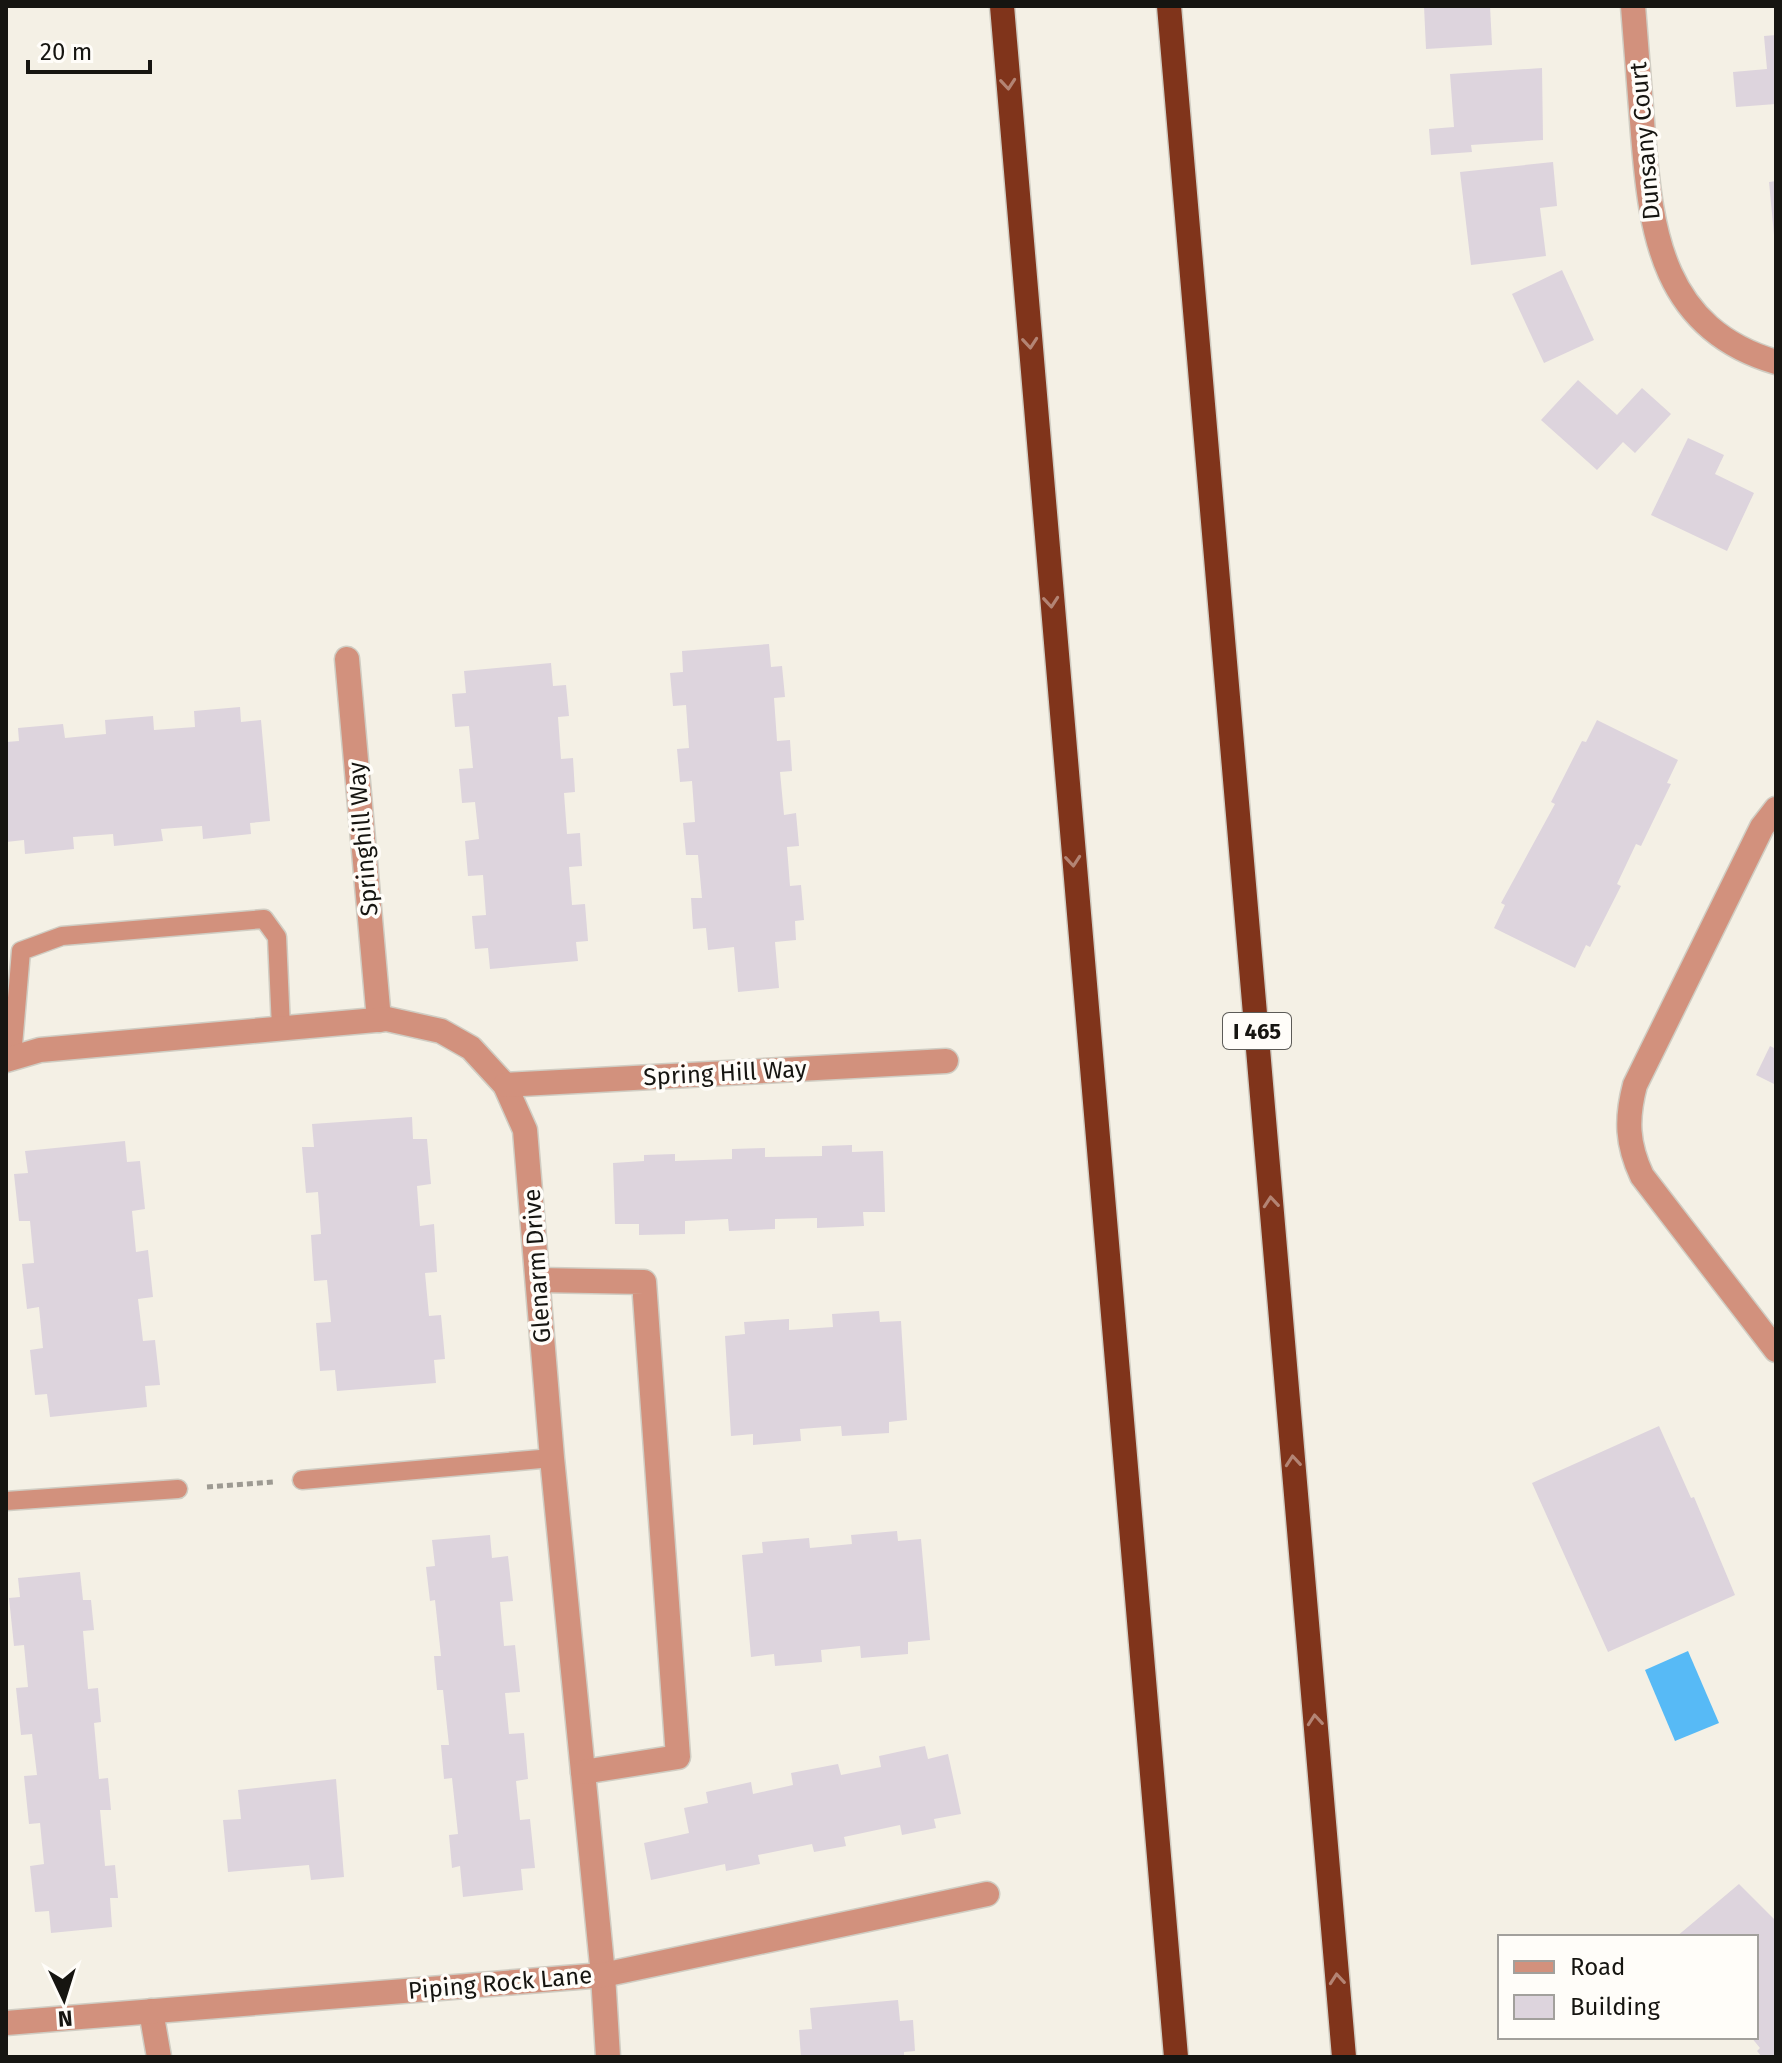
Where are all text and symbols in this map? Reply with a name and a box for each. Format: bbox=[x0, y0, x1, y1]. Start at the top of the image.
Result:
scale bar bbox=[28, 24, 150, 74]
text: 20 m bbox=[40, 38, 92, 66]
street label: Dunsany Court bbox=[1624, 61, 1666, 221]
one-way arrow bbox=[999, 78, 1016, 91]
one-way arrow bbox=[1021, 337, 1038, 350]
one-way arrow bbox=[1043, 596, 1060, 609]
street label: Springhill Way bbox=[342, 760, 384, 917]
one-way arrow bbox=[1064, 855, 1081, 868]
road number: I 465 bbox=[1223, 1013, 1291, 1049]
street label: Spring Hill Way bbox=[643, 1055, 808, 1091]
street label: Glenarm Drive bbox=[518, 1188, 556, 1344]
one-way arrow bbox=[1263, 1195, 1280, 1208]
one-way arrow bbox=[1285, 1454, 1302, 1467]
one-way arrow bbox=[1307, 1713, 1324, 1726]
legend bbox=[1498, 1935, 1758, 2039]
text: Road bbox=[1570, 1953, 1625, 1981]
north arrow bbox=[24, 1959, 104, 2039]
street label: Piping Rock Lane bbox=[407, 1961, 593, 2005]
one-way arrow bbox=[1329, 1972, 1346, 1985]
text: Building bbox=[1570, 1993, 1660, 2021]
text: N bbox=[57, 2004, 74, 2032]

